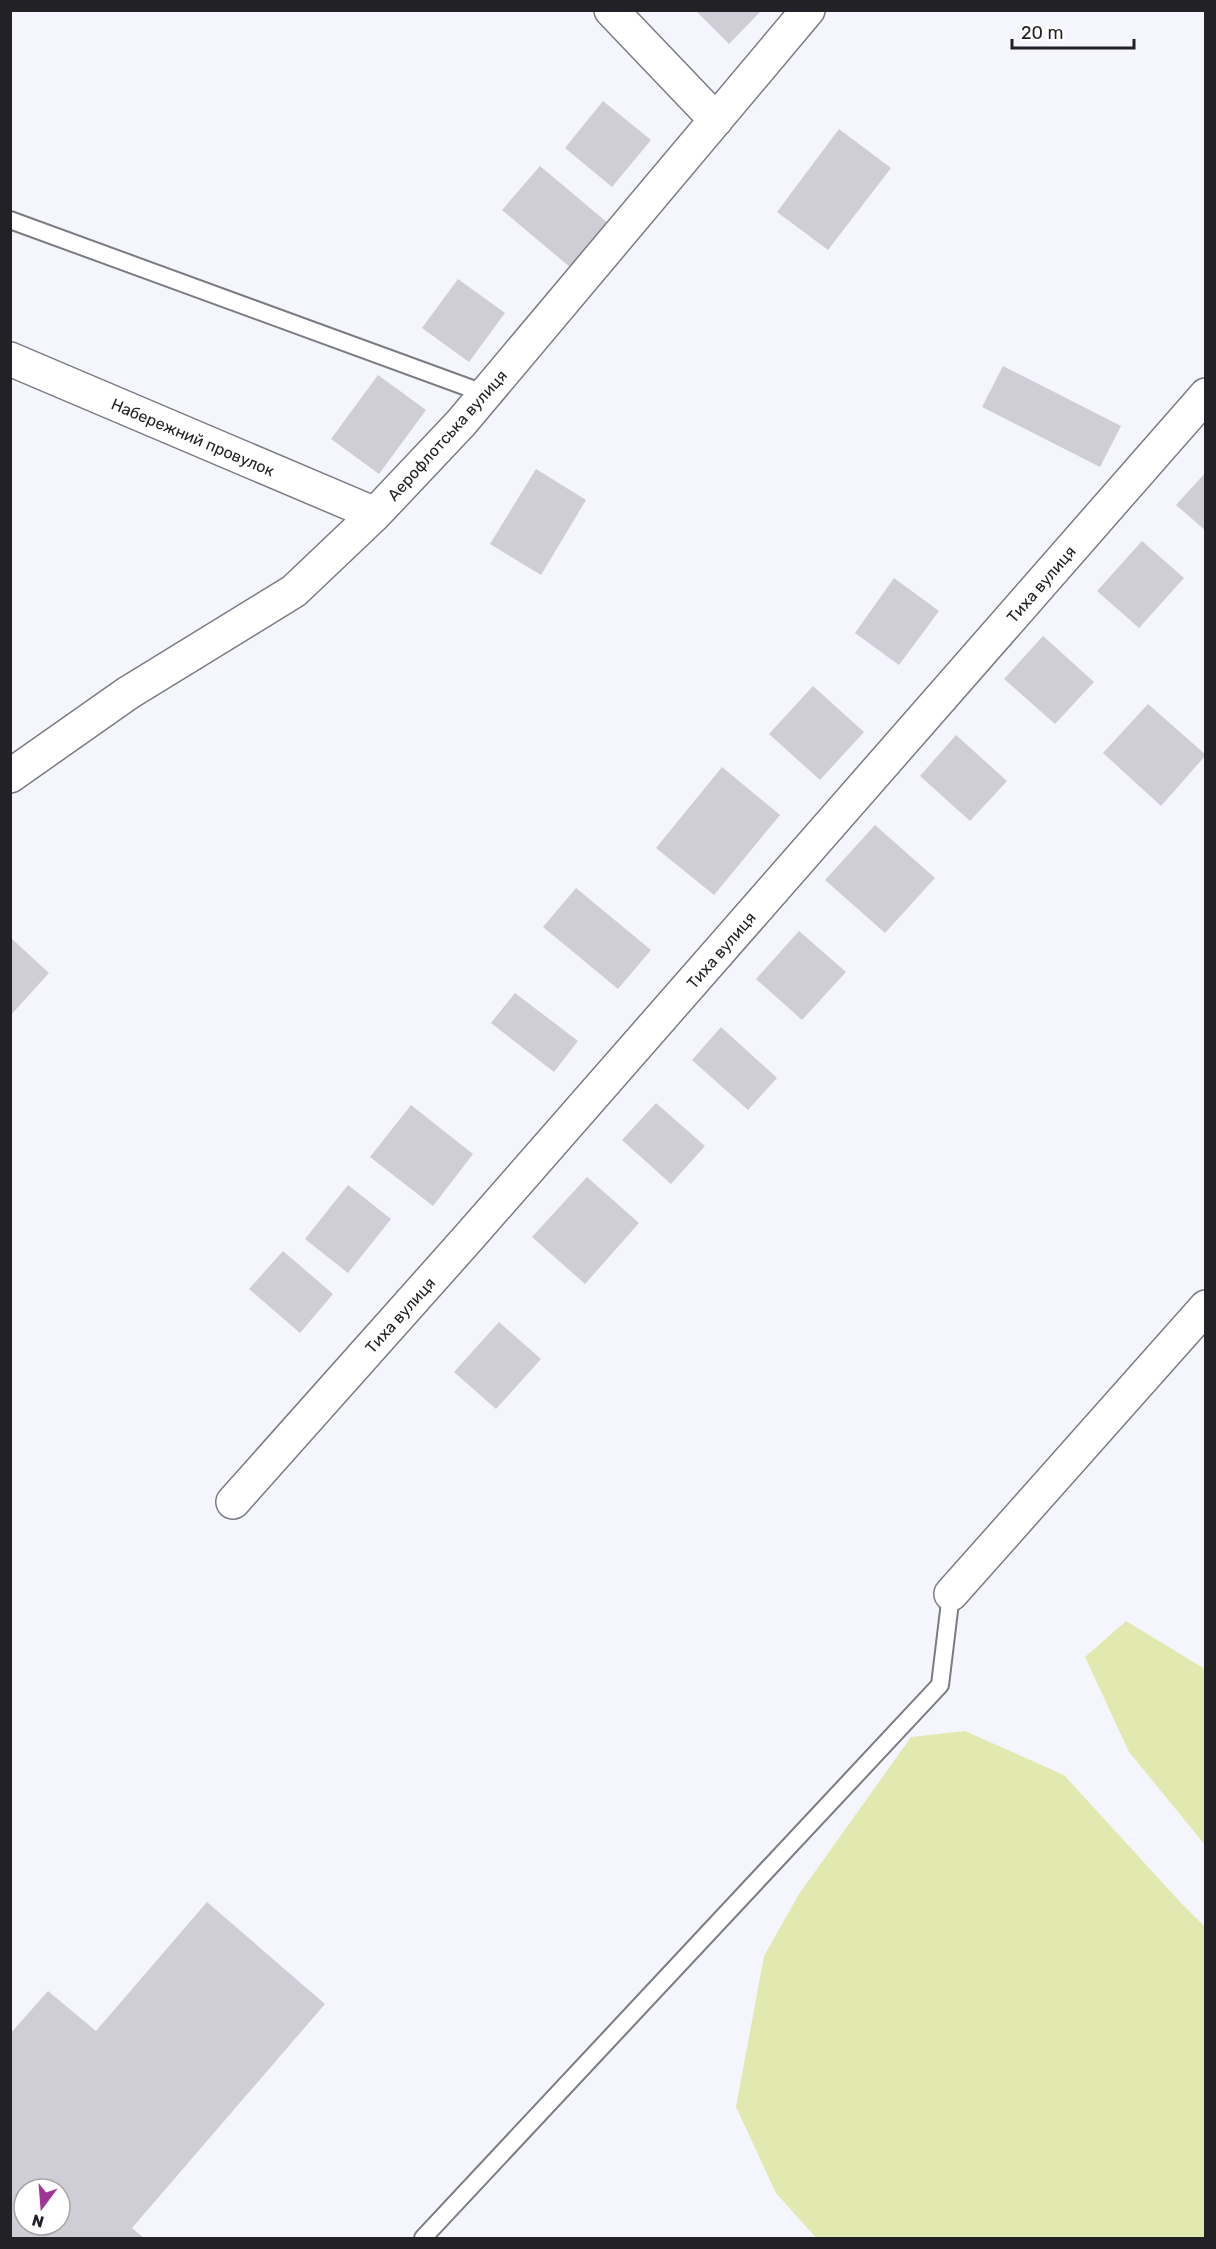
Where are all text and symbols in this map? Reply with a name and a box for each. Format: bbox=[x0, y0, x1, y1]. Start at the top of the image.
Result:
scale bar bbox=[1012, 12, 1134, 50]
text: 20 m bbox=[1021, 22, 1063, 44]
street label: Аерофлотська вулиця bbox=[384, 366, 511, 505]
street label: Набережний провулок bbox=[108, 394, 278, 481]
street label: Тиха вулиця bbox=[1003, 542, 1080, 627]
street label: Тиха вулиця bbox=[683, 908, 760, 993]
street label: Тиха вулиця bbox=[361, 1274, 439, 1357]
north arrow bbox=[12, 2177, 72, 2237]
text: N bbox=[30, 2210, 46, 2232]

